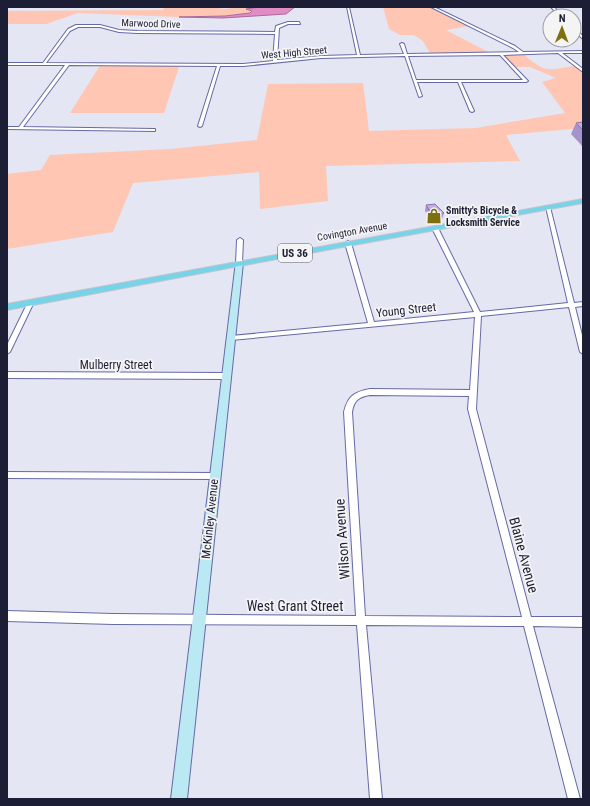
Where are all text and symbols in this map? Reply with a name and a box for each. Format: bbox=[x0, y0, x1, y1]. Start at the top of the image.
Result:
north arrow bbox=[542, 8, 582, 48]
text: N bbox=[559, 12, 566, 25]
street label: Marwood Drive bbox=[121, 17, 181, 30]
street label: West High Street bbox=[261, 44, 327, 61]
place label: Smitty's Bicycle & Locksmith Service bbox=[446, 205, 520, 228]
shop icon: Smitty's Bicycle & Locksmith Service bbox=[425, 207, 443, 225]
street label: Covington Avenue bbox=[316, 220, 388, 243]
road number: US 36 bbox=[278, 244, 312, 262]
street label: Young Street bbox=[375, 300, 437, 320]
street label: Mulberry Street bbox=[80, 358, 153, 372]
street label: McKinley Avenue bbox=[199, 478, 221, 560]
street label: Wilson Avenue bbox=[331, 498, 353, 580]
street label: Blaine Avenue bbox=[506, 515, 542, 595]
street label: West Grant Street bbox=[247, 598, 343, 614]

